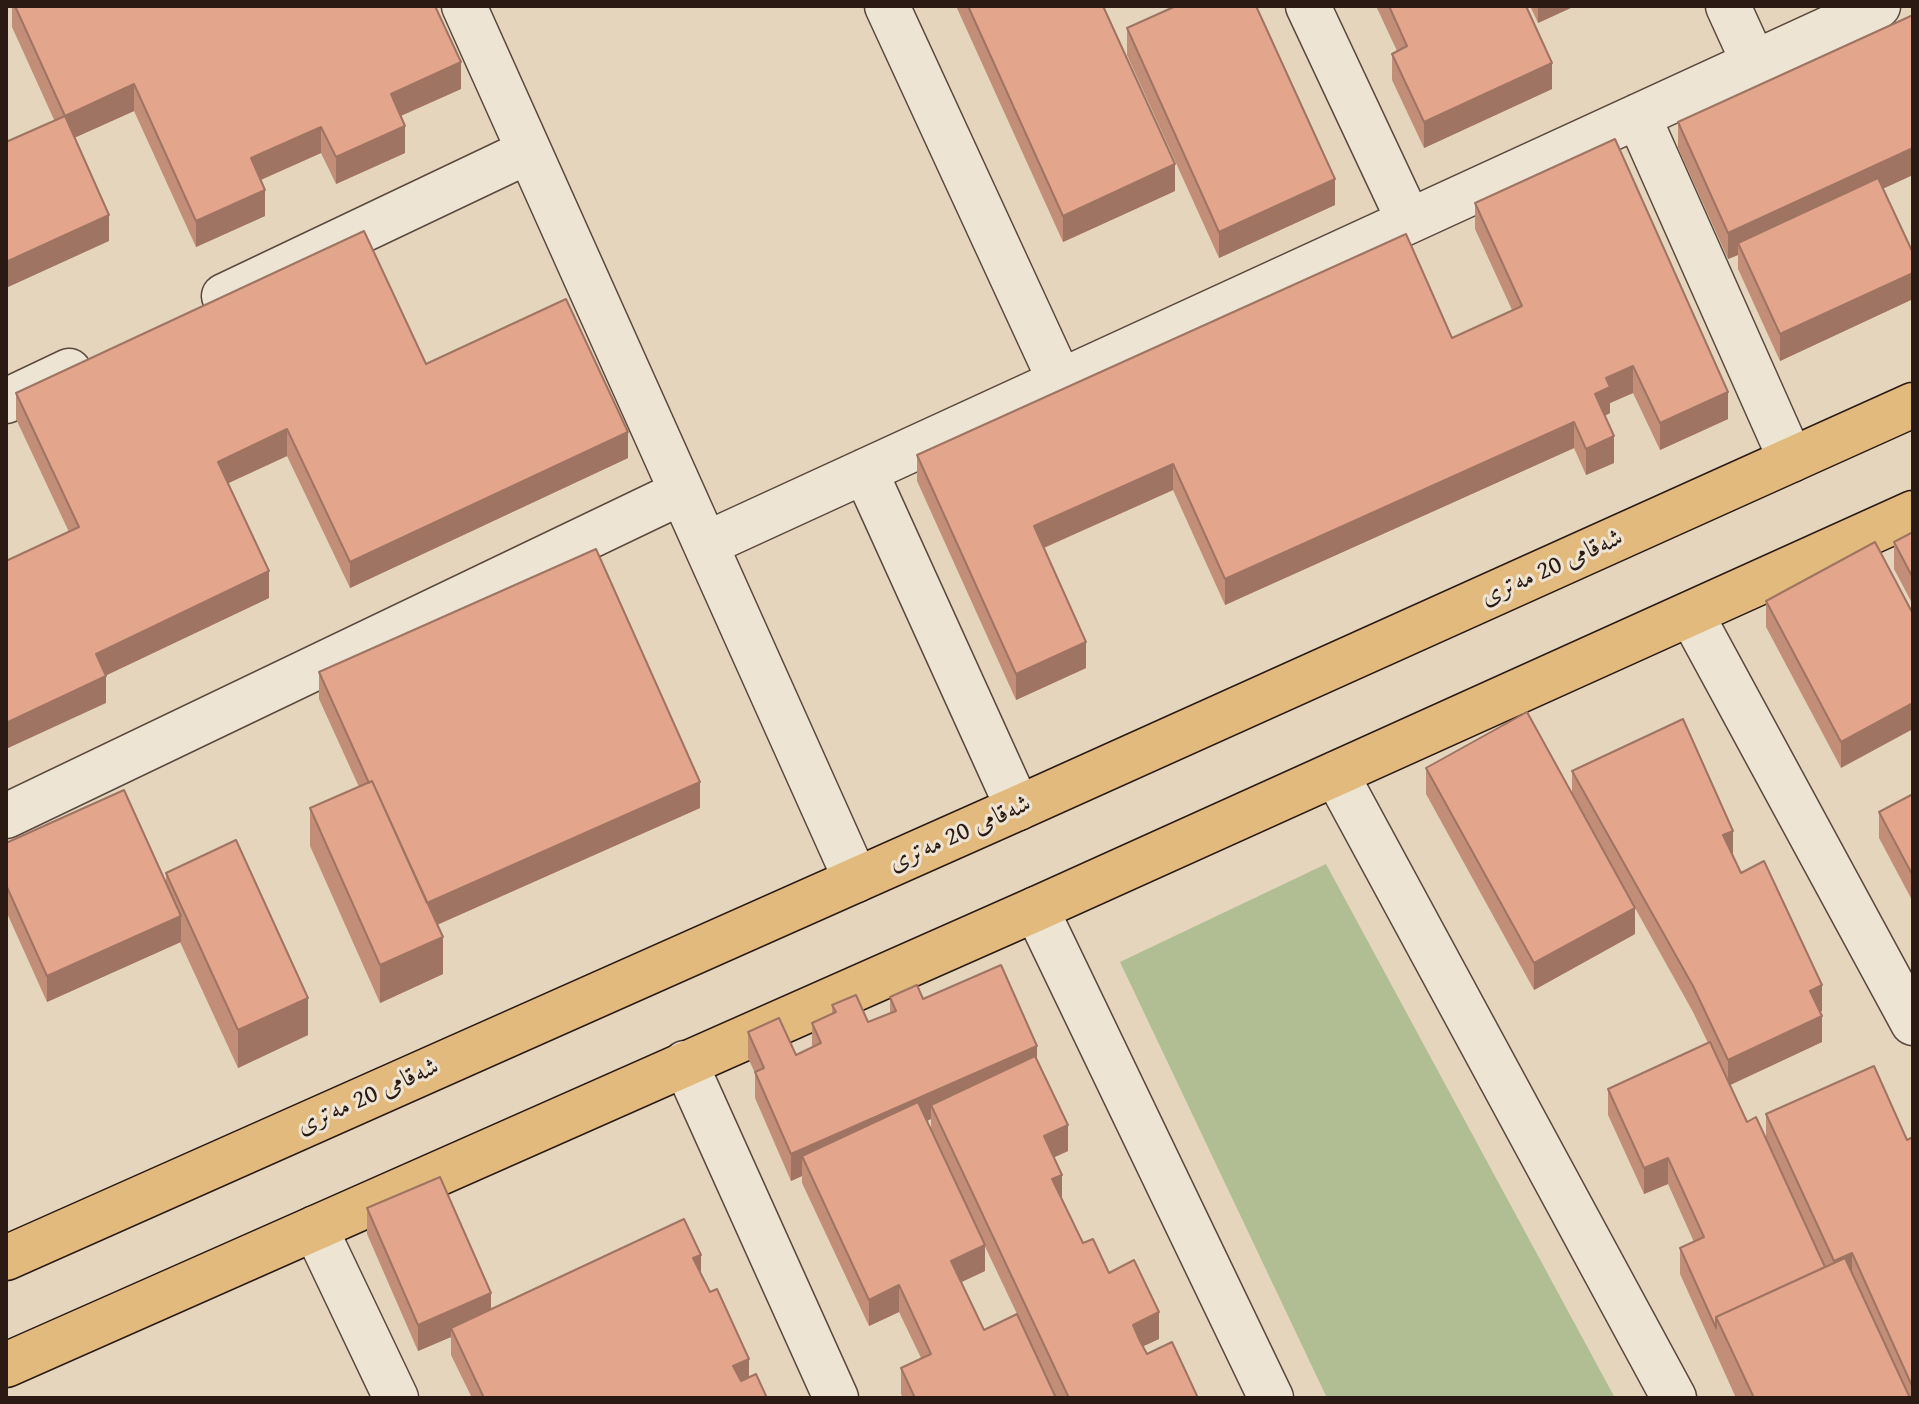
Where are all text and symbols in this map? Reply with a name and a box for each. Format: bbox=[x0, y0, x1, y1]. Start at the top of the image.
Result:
street label: شەقامی 20 مەتری bbox=[1476, 523, 1628, 613]
street label: شەقامی 20 مەتری bbox=[884, 789, 1036, 879]
street label: شەقامی 20 مەتری bbox=[292, 1052, 444, 1142]

